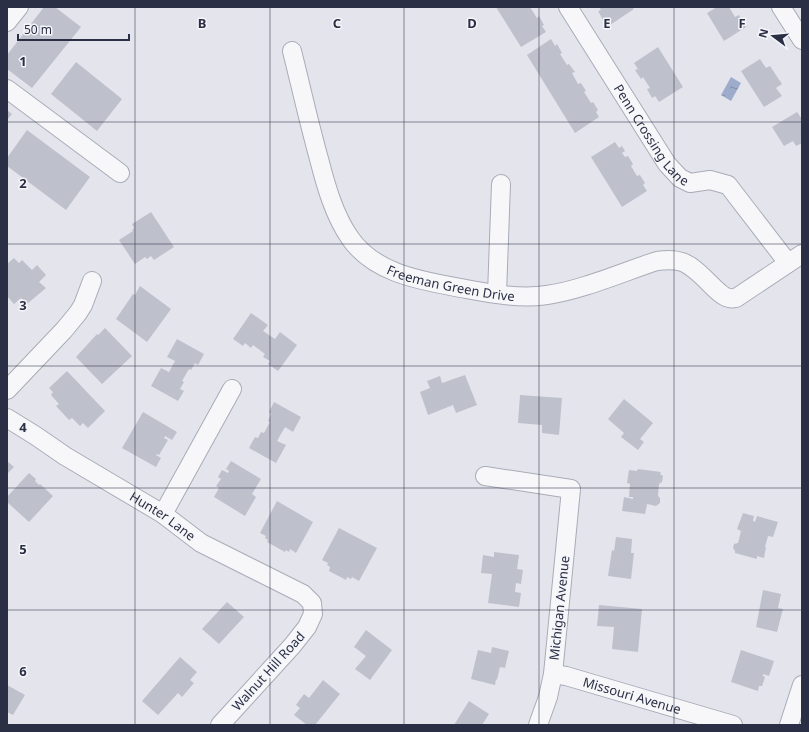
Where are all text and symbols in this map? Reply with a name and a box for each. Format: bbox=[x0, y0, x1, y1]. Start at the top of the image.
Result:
text: B bbox=[198, 14, 206, 32]
text: C bbox=[333, 14, 341, 32]
text: D bbox=[467, 14, 477, 32]
text: E bbox=[603, 14, 611, 32]
text: F bbox=[738, 14, 746, 32]
scale bar bbox=[18, 16, 129, 42]
north arrow bbox=[753, 16, 793, 56]
text: 50 m bbox=[24, 21, 52, 38]
text: N bbox=[754, 27, 771, 39]
text: 1 bbox=[19, 52, 27, 70]
street label: Penn Crossing Lane bbox=[610, 81, 692, 190]
text: 2 bbox=[19, 174, 27, 192]
street label: Freeman Green Drive bbox=[384, 260, 516, 305]
text: 3 bbox=[19, 296, 27, 314]
text: 4 bbox=[19, 418, 27, 436]
street label: Hunter Lane bbox=[126, 487, 199, 545]
text: 5 bbox=[19, 540, 27, 558]
street label: Michigan Avenue bbox=[545, 555, 573, 661]
street label: Walnut Hill Road bbox=[228, 627, 308, 715]
text: 6 bbox=[19, 662, 27, 680]
street label: Missouri Avenue bbox=[581, 672, 683, 718]

